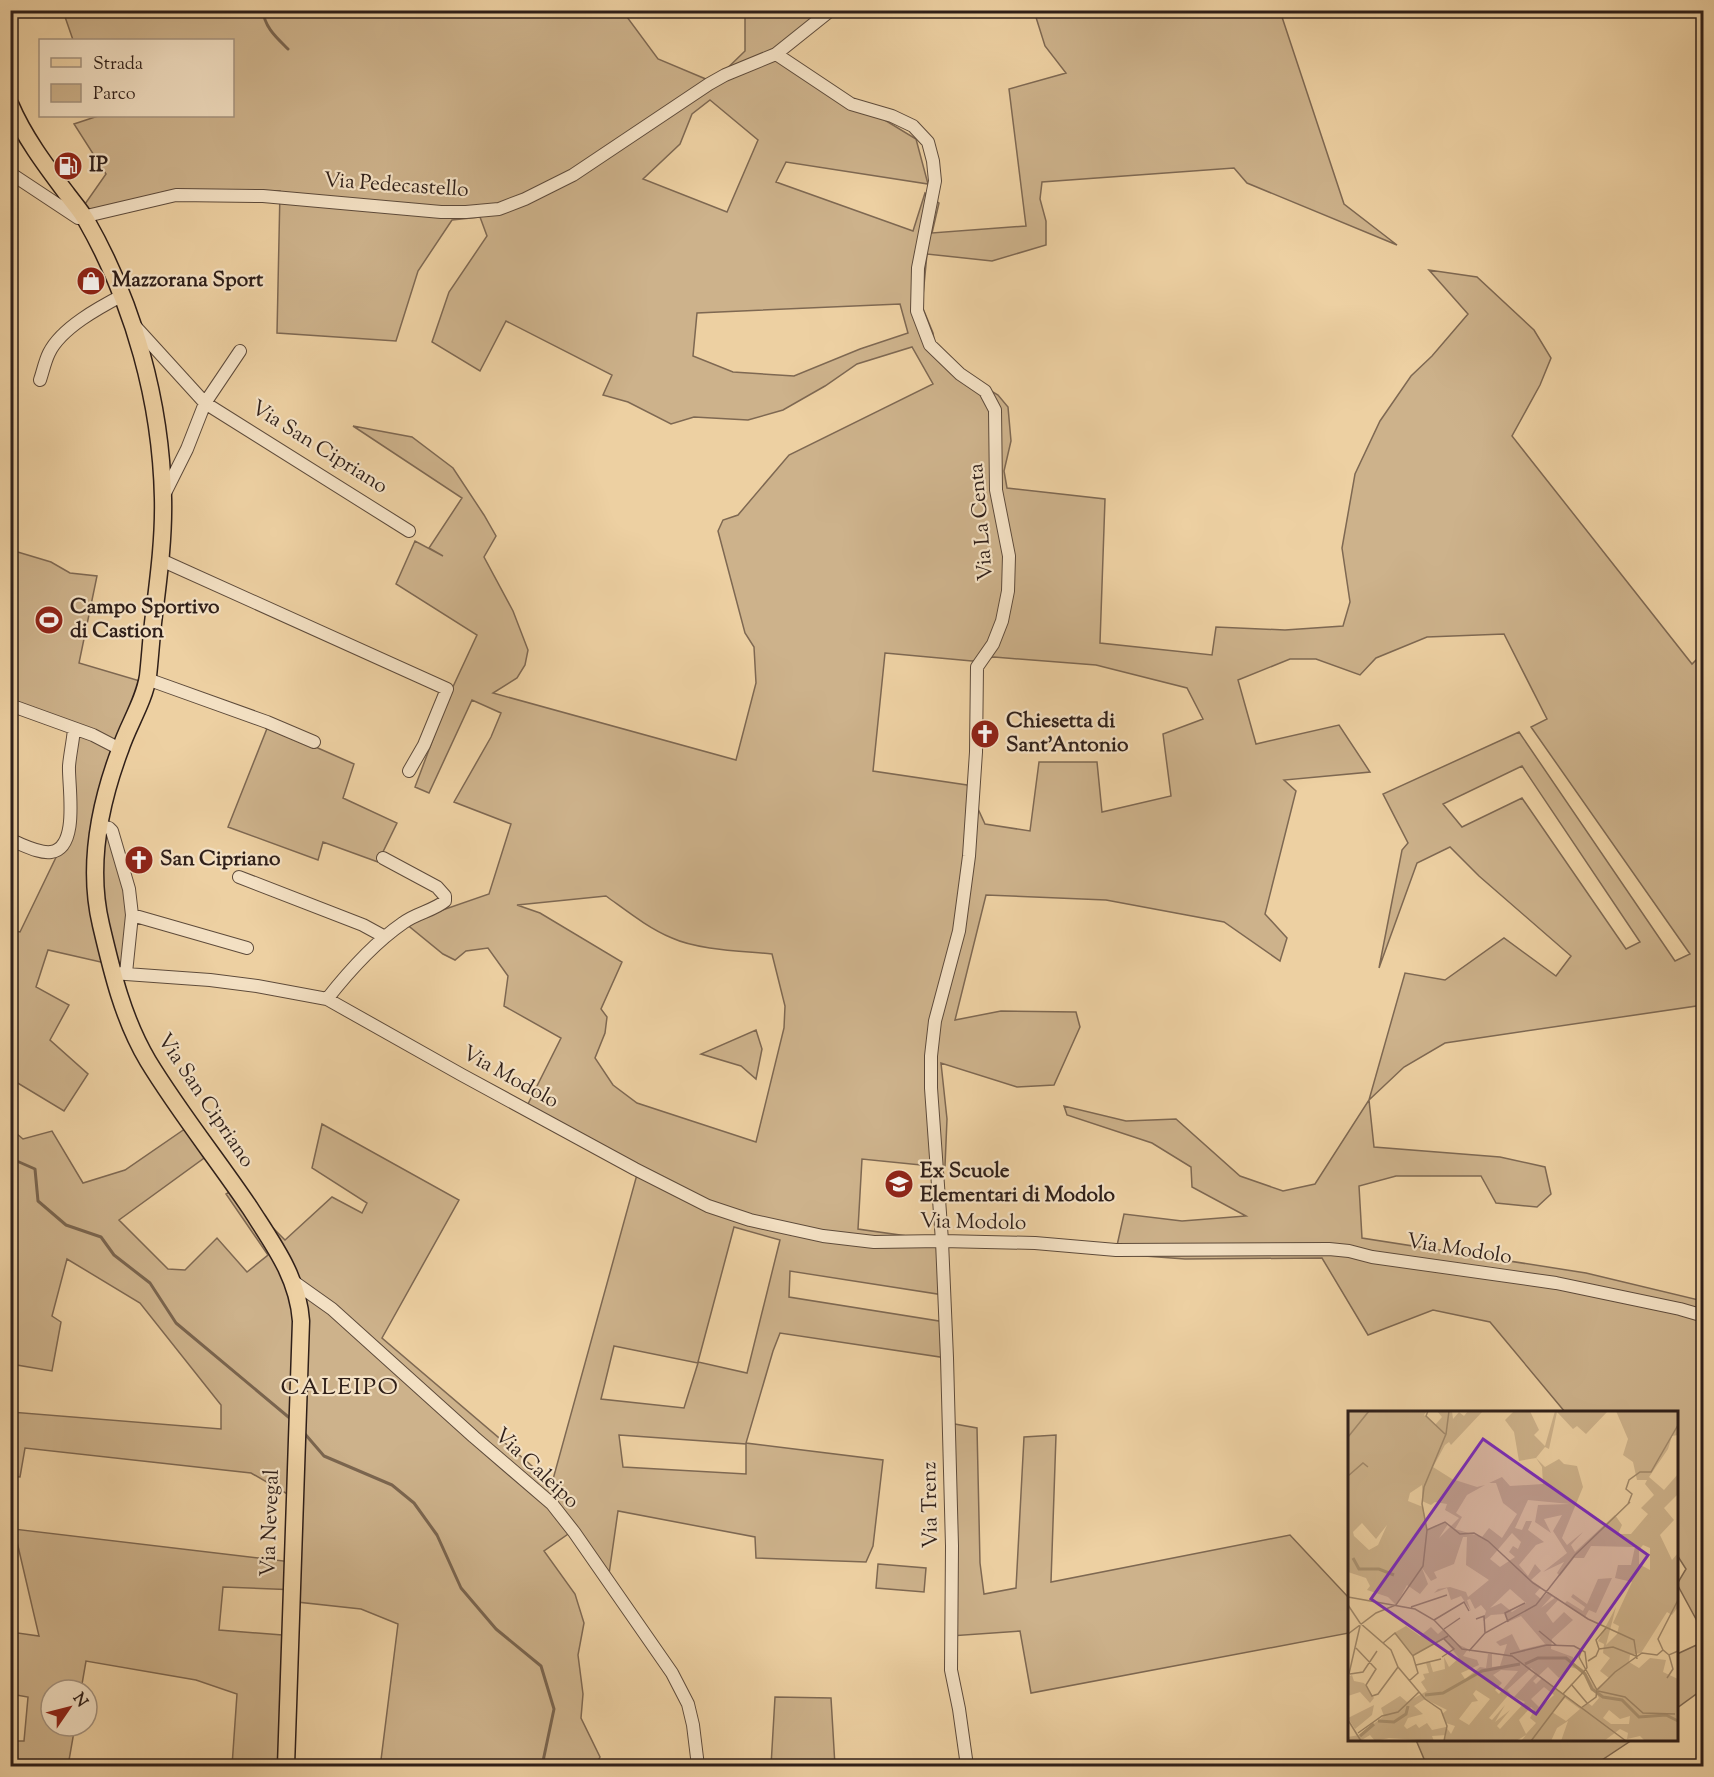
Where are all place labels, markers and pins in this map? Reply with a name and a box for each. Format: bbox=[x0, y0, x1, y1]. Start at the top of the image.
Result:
fuel station icon: IP bbox=[52, 150, 84, 182]
place label: IP bbox=[89, 151, 108, 181]
shop icon: Mazzorana Sport bbox=[75, 265, 107, 297]
place label: Mazzorana Sport bbox=[112, 266, 264, 296]
place label: Campo Sportivo di Castion bbox=[70, 593, 220, 647]
sports icon: Campo Sportivo di Castion bbox=[33, 604, 65, 636]
place label: Chiesetta di Sant'Antonio bbox=[1006, 707, 1129, 761]
church icon: Chiesetta di Sant'Antonio bbox=[969, 718, 1001, 750]
church icon: San Cipriano bbox=[123, 844, 155, 876]
place label: San Cipriano bbox=[160, 845, 281, 875]
place label: Ex Scuole Elementari di Modolo bbox=[920, 1157, 1116, 1211]
school or university icon: Ex Scuole Elementari di Modolo bbox=[883, 1168, 915, 1200]

